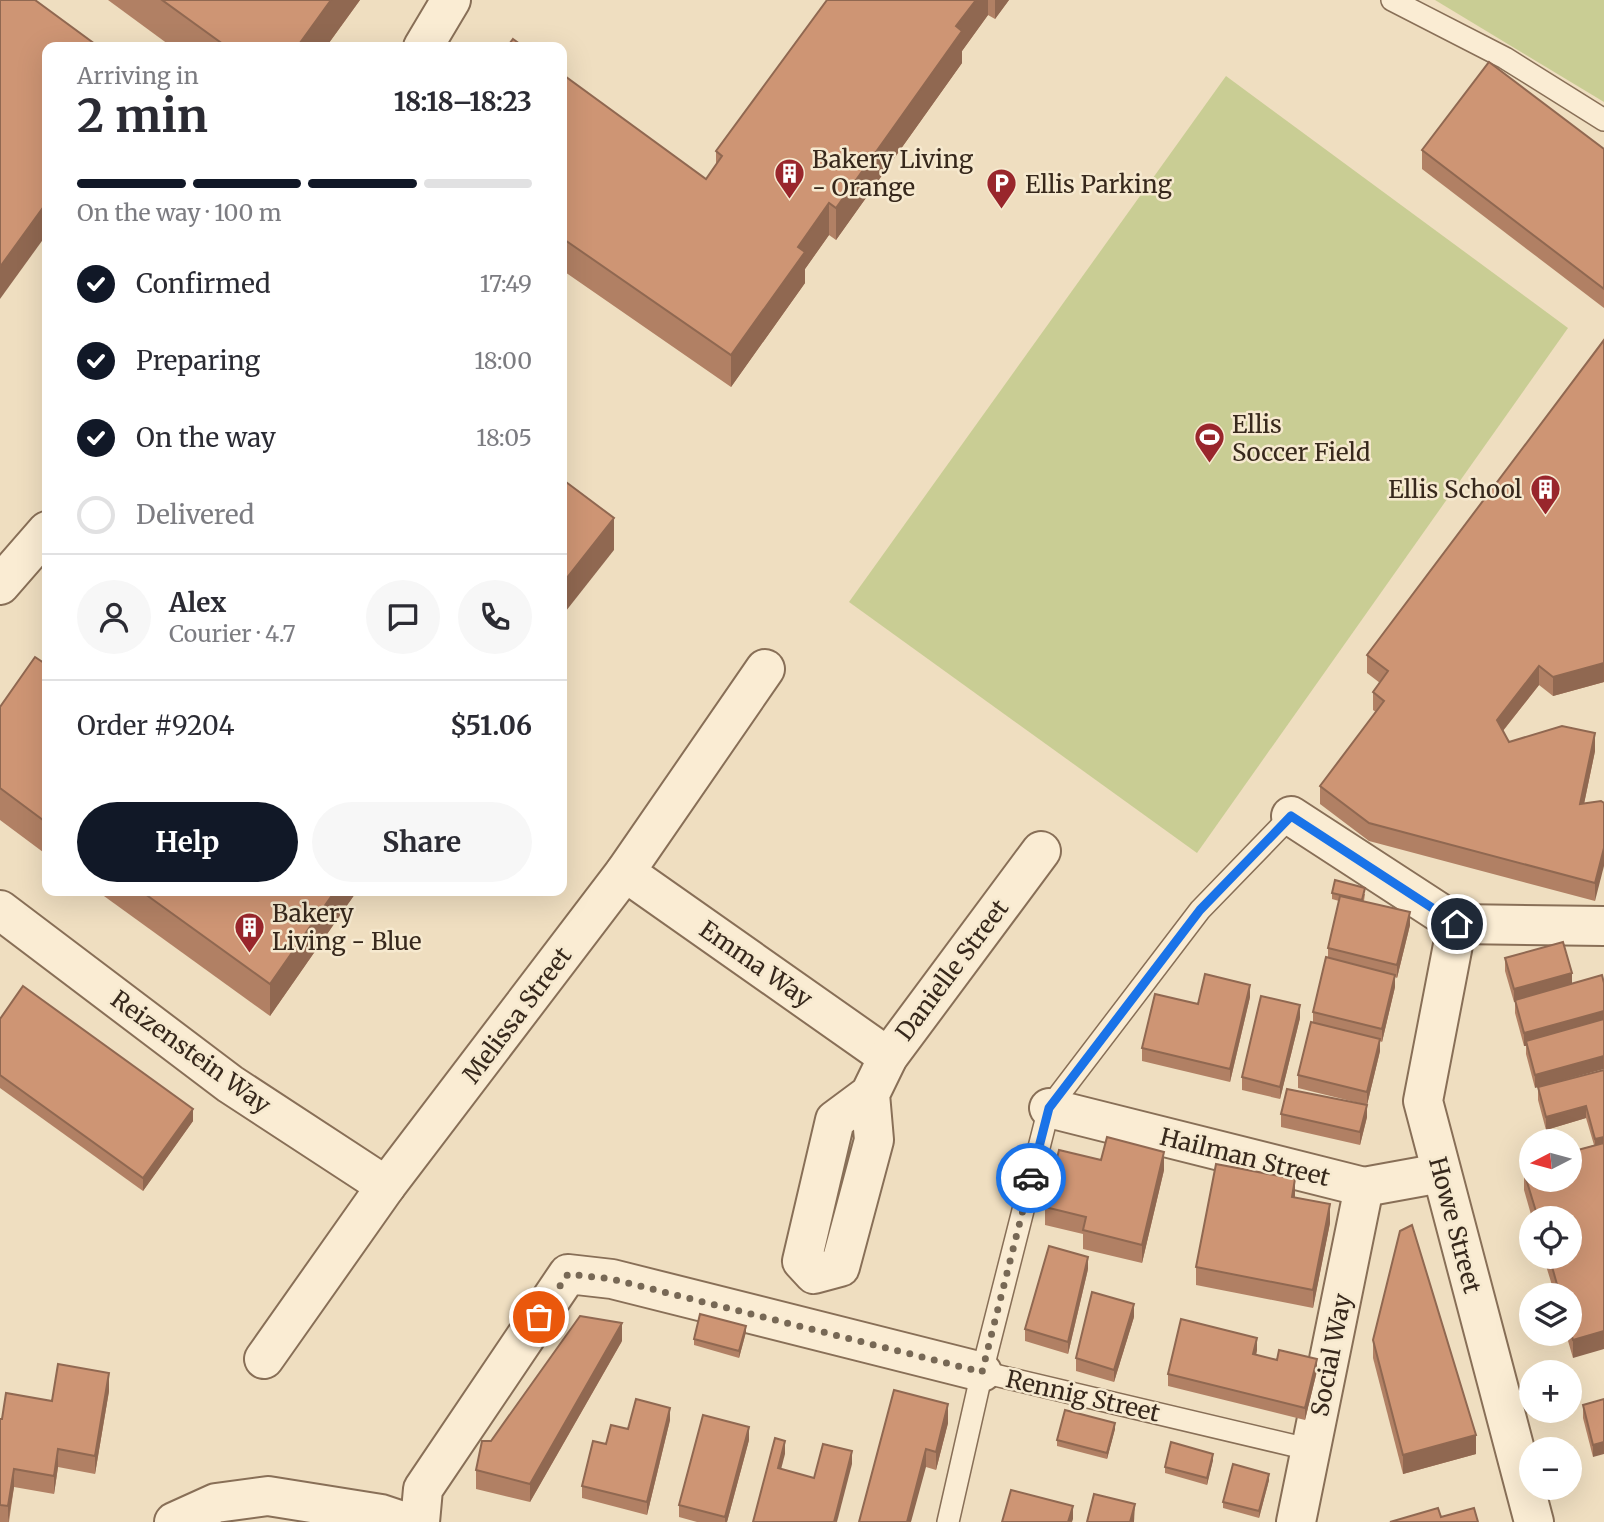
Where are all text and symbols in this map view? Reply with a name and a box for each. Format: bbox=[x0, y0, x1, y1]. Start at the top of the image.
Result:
text: Arriving in bbox=[77, 61, 199, 90]
text: 18:18–18:23 bbox=[394, 85, 532, 118]
text: 2 min bbox=[77, 87, 208, 145]
place label: Bakery Living - Orange bbox=[812, 144, 974, 203]
building icon: Bakery Living - Orange bbox=[772, 156, 806, 200]
parking icon: Ellis Parking bbox=[985, 167, 1019, 211]
place label: Ellis Parking bbox=[1025, 169, 1172, 200]
text: On the way · 100 m bbox=[77, 198, 282, 227]
icon: check bbox=[77, 265, 115, 303]
text: Confirmed bbox=[136, 267, 271, 300]
text: 17:49 bbox=[480, 269, 532, 298]
icon: check bbox=[77, 342, 115, 380]
text: Preparing bbox=[136, 344, 260, 377]
text: 18:00 bbox=[474, 346, 532, 375]
place label: Ellis Soccer Field bbox=[1232, 409, 1370, 468]
icon: check bbox=[77, 419, 115, 457]
text: On the way bbox=[136, 421, 276, 454]
sports icon: Ellis Soccer Field bbox=[1192, 421, 1226, 465]
text: 18:05 bbox=[476, 423, 532, 452]
building icon: Ellis School bbox=[1528, 472, 1562, 516]
place label: Ellis School bbox=[1388, 474, 1522, 505]
text: Delivered bbox=[136, 498, 255, 531]
button: person bbox=[77, 580, 151, 654]
button: chat bbox=[366, 580, 440, 654]
button: phone bbox=[458, 580, 532, 654]
text: Alex bbox=[169, 586, 226, 619]
text: Courier · 4.7 bbox=[169, 619, 296, 648]
text: Order #9204 bbox=[77, 709, 234, 742]
text: $51.06 bbox=[450, 709, 532, 742]
button: Help bbox=[77, 802, 298, 882]
button: Share bbox=[312, 802, 532, 882]
street label: Danielle Street bbox=[889, 893, 1016, 1047]
pin bbox=[1427, 894, 1487, 954]
place label: Bakery Living - Blue bbox=[272, 898, 422, 957]
icon: home bbox=[1438, 905, 1476, 943]
building icon: Bakery Living - Blue bbox=[232, 910, 266, 954]
street label: Emma Way bbox=[694, 914, 818, 1014]
street label: Melissa Street bbox=[456, 940, 579, 1089]
street label: Reizenstein Way bbox=[105, 984, 277, 1120]
street label: Hailman Street bbox=[1157, 1121, 1334, 1193]
north arrow bbox=[1519, 1129, 1582, 1192]
map controls bbox=[1519, 1129, 1582, 1500]
courier bbox=[996, 1143, 1066, 1213]
street label: Howe Street bbox=[1422, 1153, 1488, 1297]
icon: car bbox=[1012, 1159, 1050, 1197]
button: locate bbox=[1519, 1206, 1582, 1269]
button: layers bbox=[1519, 1283, 1582, 1346]
pin bbox=[509, 1287, 569, 1347]
street label: Social Way bbox=[1304, 1291, 1358, 1419]
icon: bag bbox=[520, 1298, 558, 1336]
button: + bbox=[1519, 1360, 1582, 1423]
street label: Rennig Street bbox=[1003, 1363, 1164, 1429]
button: − bbox=[1519, 1437, 1582, 1500]

